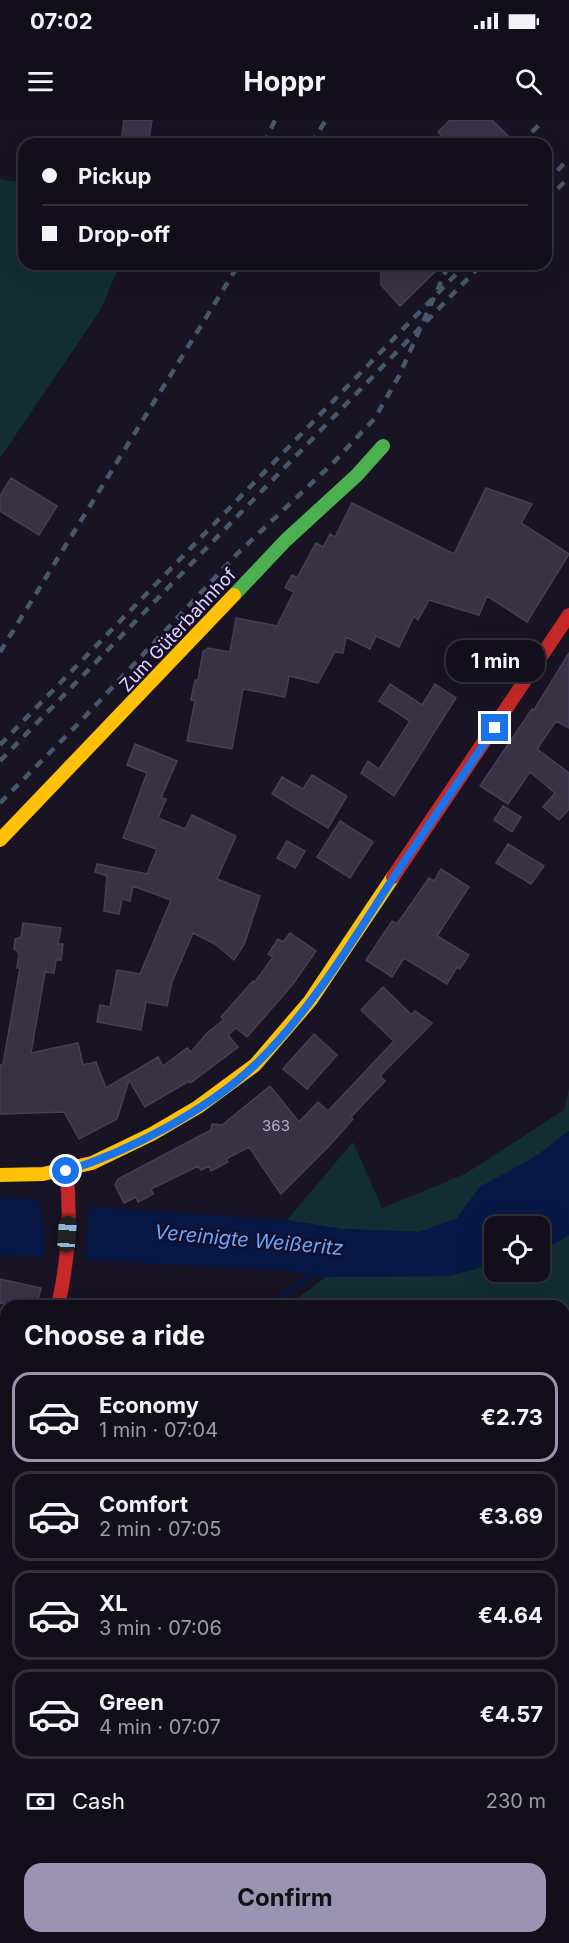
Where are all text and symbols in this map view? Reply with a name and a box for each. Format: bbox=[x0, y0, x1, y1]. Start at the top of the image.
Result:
text: 07:02 bbox=[30, 8, 93, 34]
icon: menu bbox=[24, 65, 57, 98]
text: Hoppr bbox=[244, 65, 325, 98]
icon: search bbox=[512, 65, 545, 98]
text: Pickup bbox=[78, 163, 152, 189]
text: Drop-off bbox=[78, 221, 170, 247]
street label: Zum Güterbahnhof bbox=[115, 563, 240, 696]
callout: 1 min bbox=[446, 641, 544, 683]
text: 1 min bbox=[471, 649, 520, 673]
route end bbox=[481, 714, 508, 741]
house number: 363 bbox=[262, 1116, 290, 1135]
route start bbox=[52, 1157, 79, 1184]
car bbox=[57, 1215, 77, 1253]
map controls bbox=[484, 1216, 550, 1282]
button: locate bbox=[484, 1216, 550, 1282]
water label: Vereinigte Weißeritz bbox=[154, 1220, 344, 1260]
text: Choose a ride bbox=[24, 1319, 205, 1352]
icon: car bbox=[27, 1390, 81, 1444]
text: Economy bbox=[99, 1392, 199, 1418]
text: €2.73 bbox=[481, 1404, 543, 1430]
text: 1 min · 07:04 bbox=[99, 1418, 218, 1442]
icon: car bbox=[27, 1489, 81, 1543]
text: Comfort bbox=[99, 1491, 188, 1517]
text: €3.69 bbox=[479, 1503, 543, 1529]
text: 2 min · 07:05 bbox=[99, 1517, 221, 1541]
icon: car bbox=[27, 1588, 81, 1642]
text: XL bbox=[99, 1590, 128, 1616]
text: €4.64 bbox=[478, 1602, 543, 1628]
text: 3 min · 07:06 bbox=[99, 1616, 222, 1640]
icon: car bbox=[27, 1687, 81, 1741]
text: Green bbox=[99, 1689, 164, 1715]
text: €4.57 bbox=[480, 1701, 543, 1727]
text: 4 min · 07:07 bbox=[99, 1715, 221, 1739]
icon: cash bbox=[24, 1785, 57, 1818]
text: Cash bbox=[72, 1788, 125, 1814]
text: 230 m bbox=[486, 1789, 546, 1813]
button: Confirm bbox=[24, 1863, 546, 1932]

